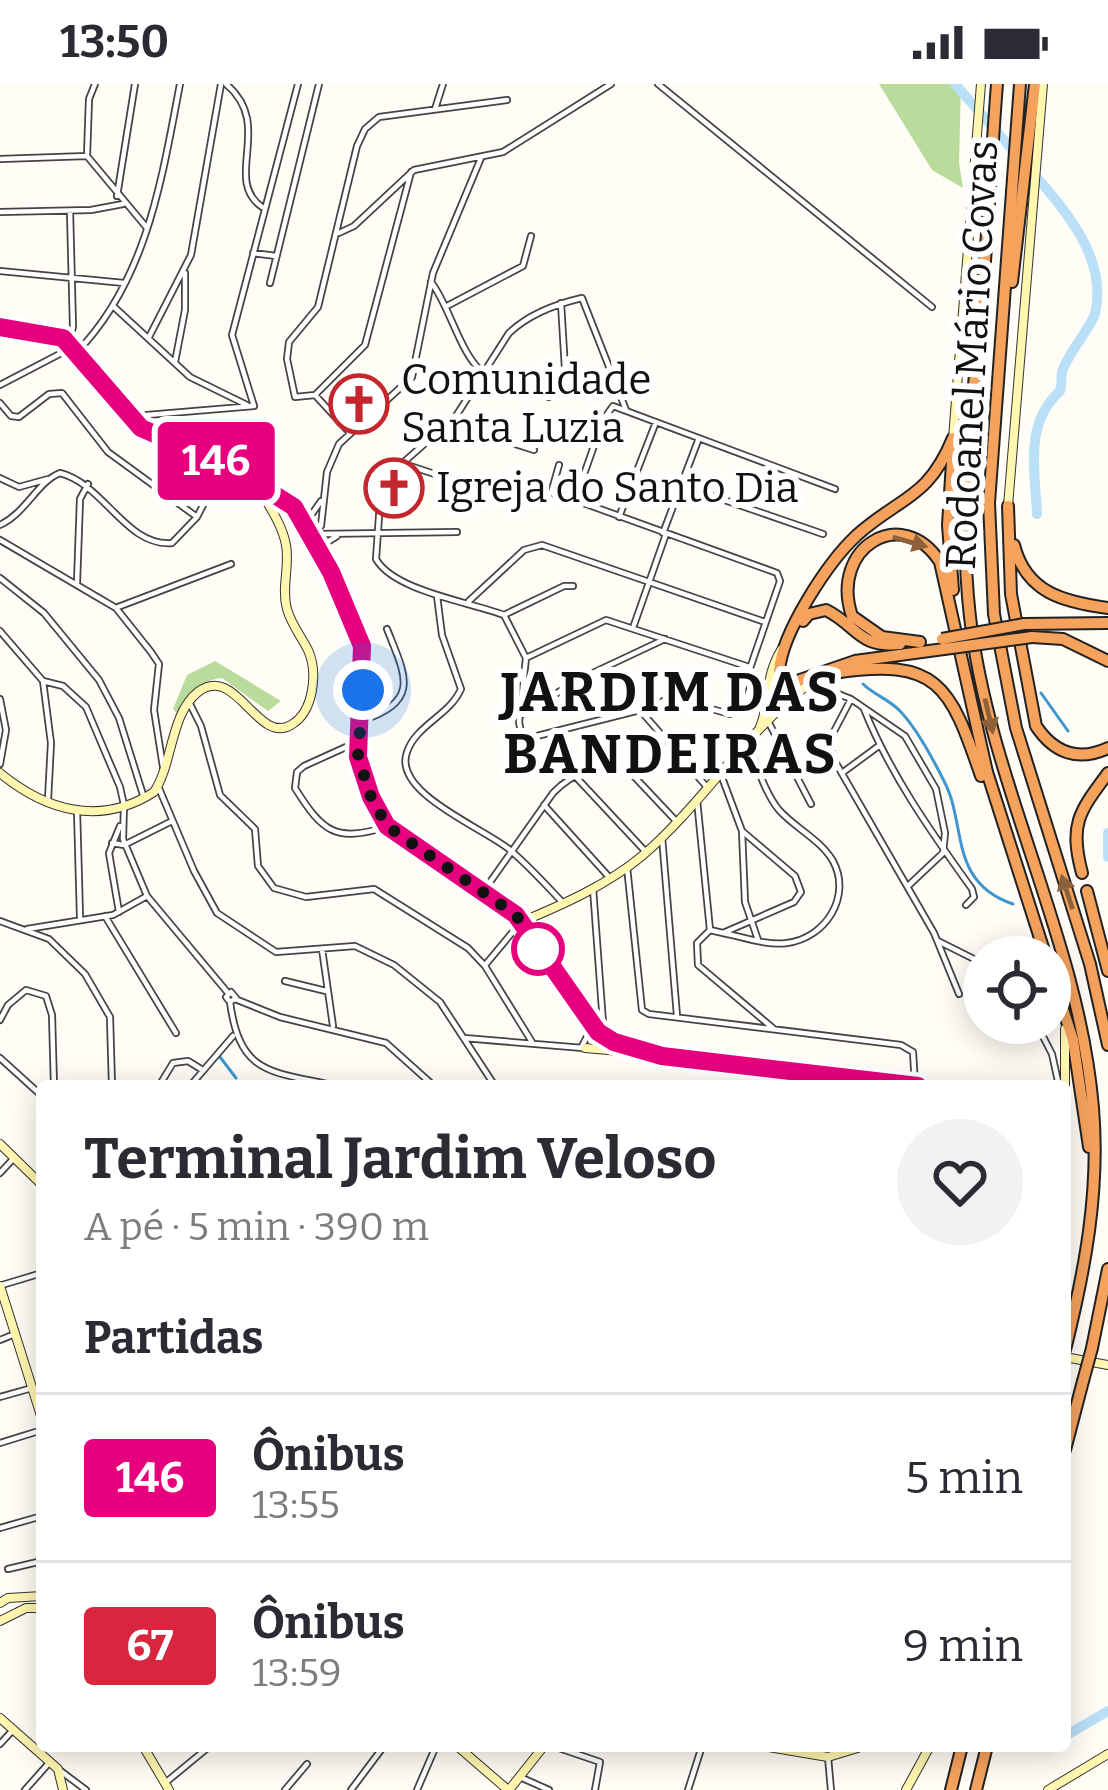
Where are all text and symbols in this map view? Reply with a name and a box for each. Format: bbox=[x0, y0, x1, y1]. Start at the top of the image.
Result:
text: 13:50 bbox=[60, 15, 169, 69]
street label: Rodoanel Mário Covas bbox=[936, 139, 1008, 571]
place label: Comunidade Santa Luzia bbox=[401, 355, 652, 453]
church icon: Comunidade Santa Luzia bbox=[328, 373, 390, 435]
line badge: 146 bbox=[147, 422, 285, 500]
text: 146 bbox=[182, 436, 250, 486]
church icon: Igreja do Santo Dia bbox=[363, 457, 425, 519]
place label: Igreja do Santo Dia bbox=[436, 463, 798, 513]
one-way arrow bbox=[891, 533, 928, 552]
your location bbox=[333, 660, 393, 720]
district label: JARDIM DAS BANDEIRAS bbox=[497, 661, 842, 787]
one-way arrow bbox=[980, 698, 999, 736]
one-way arrow bbox=[1056, 873, 1075, 910]
unlabelled marker bbox=[513, 924, 563, 974]
map controls bbox=[963, 936, 1071, 1044]
button: locate bbox=[963, 936, 1071, 1044]
button: heart bbox=[897, 1119, 1023, 1245]
text: Terminal Jardim Veloso bbox=[84, 1125, 716, 1193]
text: A pé · 5 min · 390 m bbox=[84, 1204, 429, 1250]
text: Partidas bbox=[84, 1311, 263, 1365]
text: Ônibus bbox=[252, 1428, 405, 1482]
text: 5 min bbox=[905, 1451, 1023, 1505]
text: 146 bbox=[116, 1453, 184, 1503]
text: 13:55 bbox=[252, 1482, 340, 1528]
text: Ônibus bbox=[252, 1596, 405, 1650]
text: 9 min bbox=[903, 1619, 1023, 1673]
text: 67 bbox=[127, 1621, 173, 1671]
text: 13:59 bbox=[252, 1650, 342, 1696]

